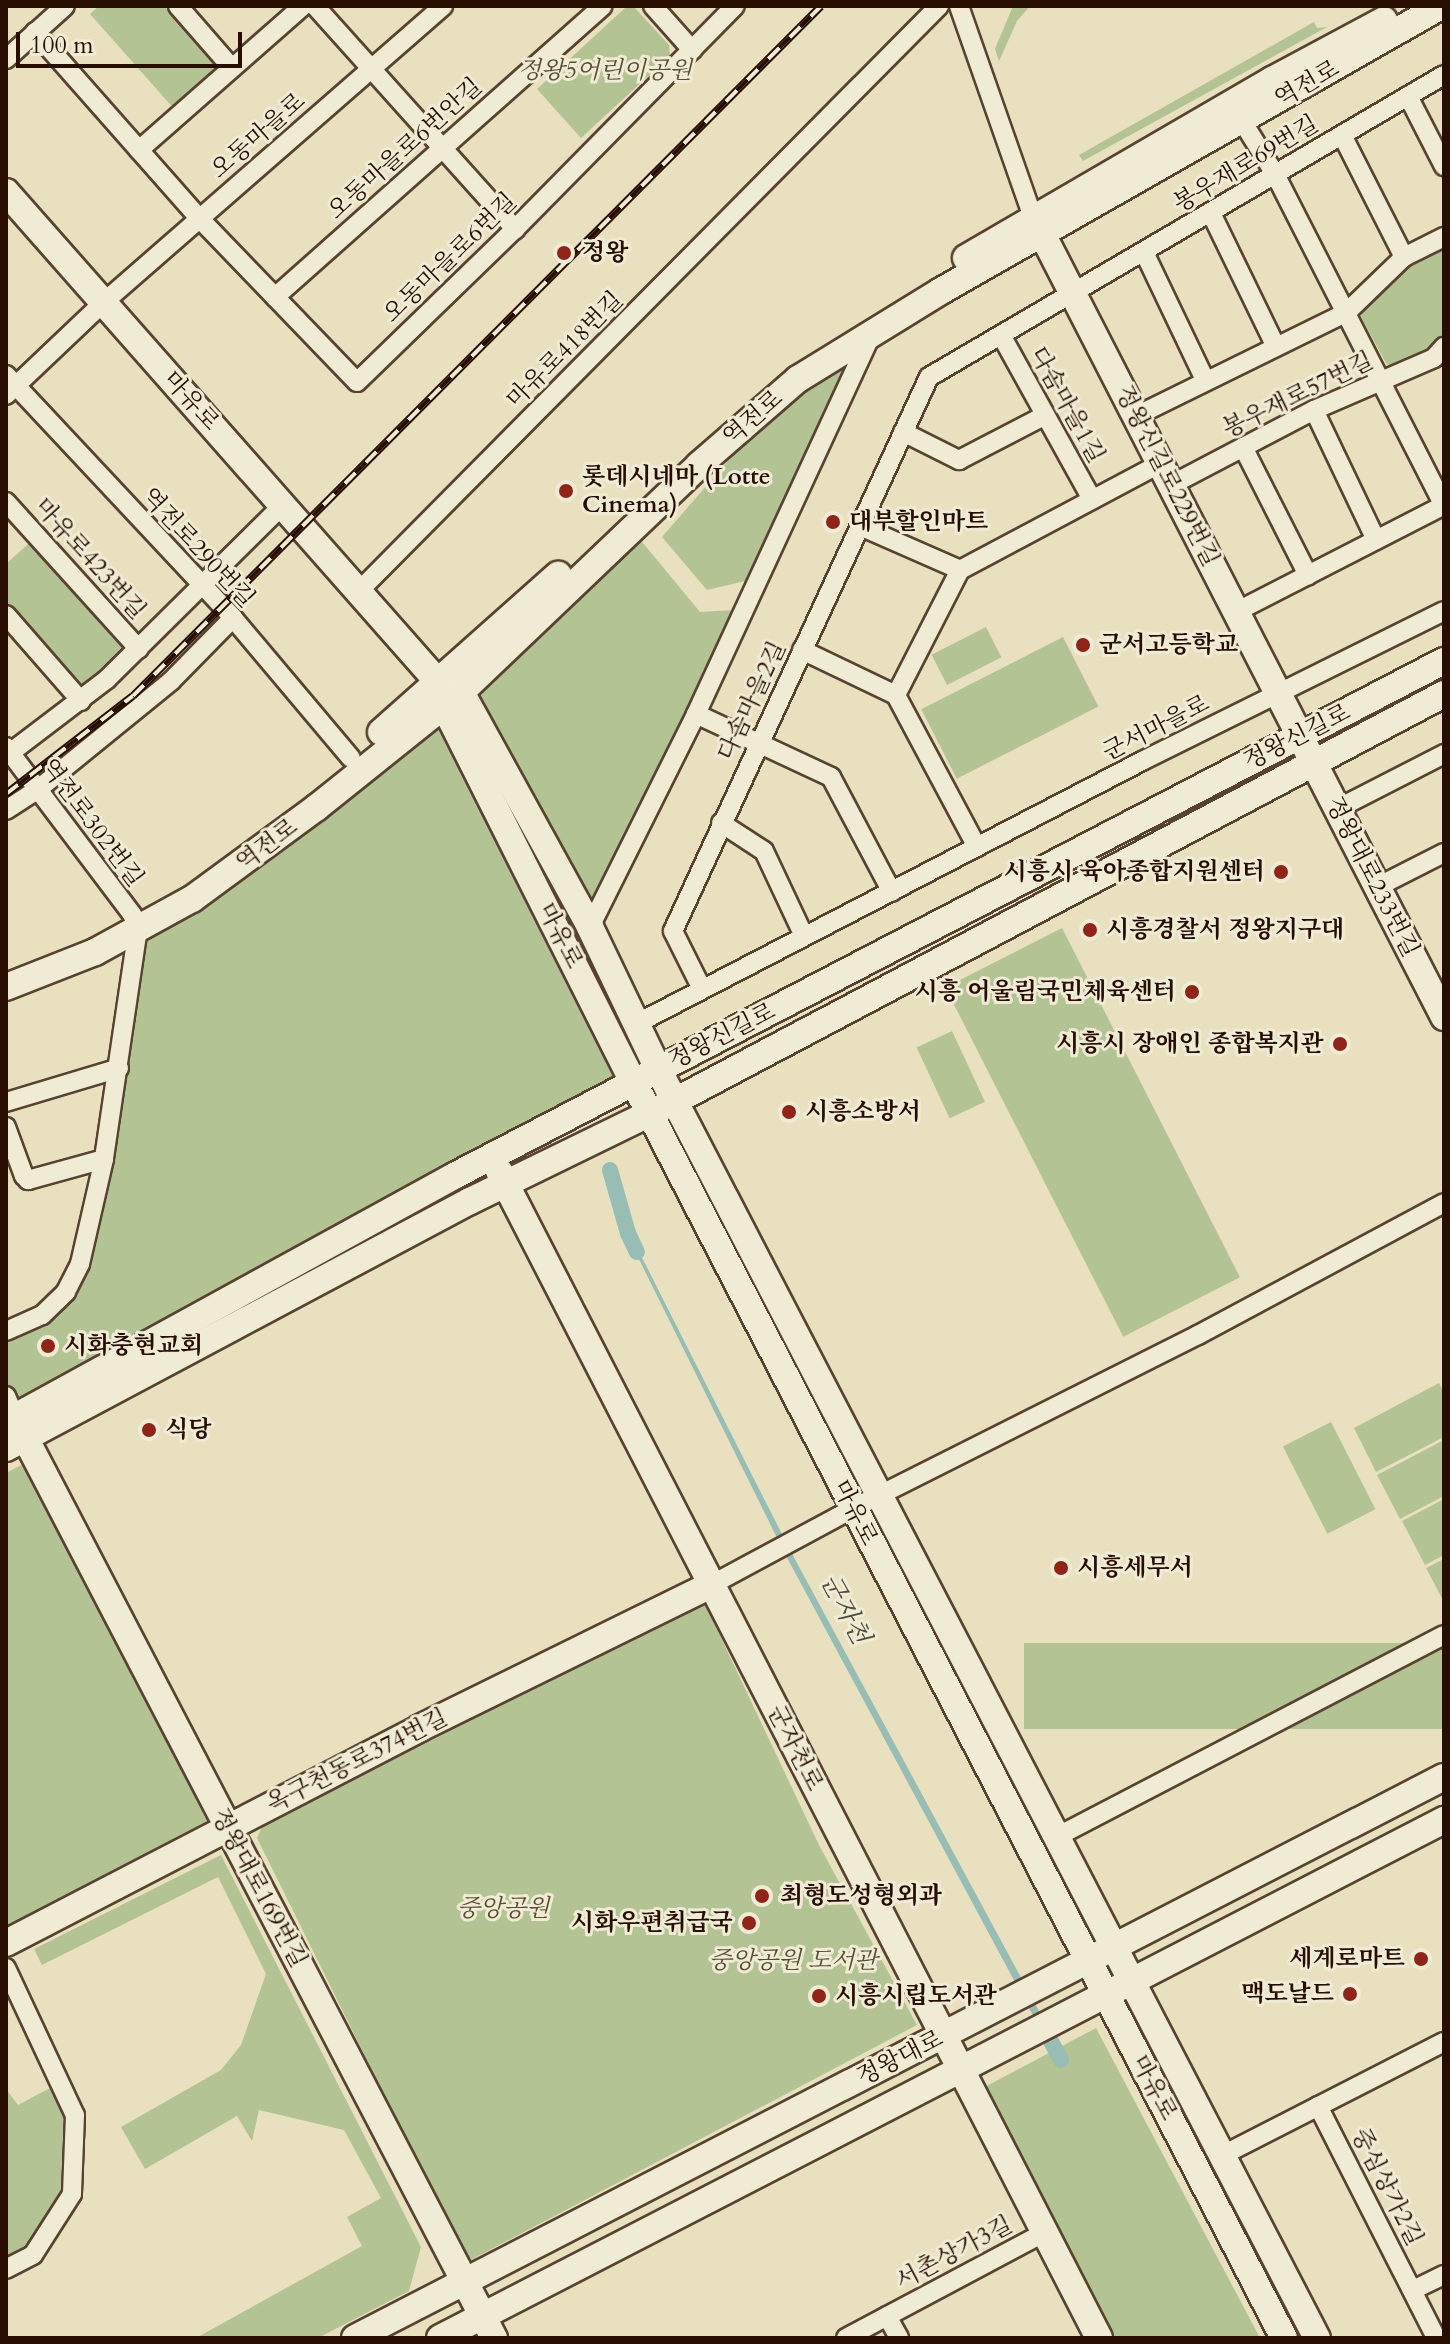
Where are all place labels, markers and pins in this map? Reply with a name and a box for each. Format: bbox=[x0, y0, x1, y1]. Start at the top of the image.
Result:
place label: 정왕 bbox=[582, 239, 628, 267]
marker: 정왕 bbox=[553, 242, 575, 264]
place label: 롯데시네마 (Lotte Cinema) bbox=[582, 463, 771, 519]
marker: 롯데시네마 (Lotte Cinema) bbox=[557, 482, 575, 500]
place label: 대부할인마트 bbox=[849, 508, 988, 536]
marker: 대부할인마트 bbox=[824, 513, 842, 531]
place label: 군서고등학교 bbox=[1099, 631, 1238, 659]
marker: 군서고등학교 bbox=[1074, 636, 1092, 654]
place label: 시흥시 육아종합지원센터 bbox=[1004, 858, 1265, 886]
marker: 시흥시 육아종합지원센터 bbox=[1272, 863, 1290, 881]
place label: 시흥경찰서 정왕지구대 bbox=[1106, 916, 1344, 944]
marker: 시흥경찰서 정왕지구대 bbox=[1081, 921, 1099, 939]
place label: 시흥 어울림국민체육센터 bbox=[915, 978, 1176, 1006]
marker: 시흥 어울림국민체육센터 bbox=[1183, 983, 1201, 1001]
place label: 시흥시 장애인 종합복지관 bbox=[1056, 1030, 1324, 1058]
marker: 시흥시 장애인 종합복지관 bbox=[1331, 1035, 1349, 1053]
place label: 시흥소방서 bbox=[805, 1098, 921, 1126]
marker: 시흥소방서 bbox=[780, 1103, 798, 1121]
place label: 시화충현교회 bbox=[64, 1332, 203, 1360]
marker: 시화충현교회 bbox=[39, 1337, 57, 1355]
place label: 식당 bbox=[165, 1416, 211, 1444]
marker: 식당 bbox=[140, 1421, 158, 1439]
place label: 시흥세무서 bbox=[1077, 1554, 1193, 1582]
marker: 시흥세무서 bbox=[1052, 1559, 1070, 1577]
place label: 최형도성형외과 bbox=[780, 1882, 942, 1910]
marker: 최형도성형외과 bbox=[751, 1885, 773, 1907]
place label: 시화우편취급국 bbox=[571, 1909, 733, 1937]
marker: 시화우편취급국 bbox=[740, 1914, 758, 1932]
place label: 세계로마트 bbox=[1289, 1945, 1405, 1973]
marker: 세계로마트 bbox=[1412, 1950, 1430, 1968]
place label: 맥도날드 bbox=[1241, 1980, 1334, 2008]
place label: 시흥시립도서관 bbox=[835, 1982, 997, 2010]
marker: 맥도날드 bbox=[1341, 1985, 1359, 2003]
marker: 시흥시립도서관 bbox=[810, 1987, 828, 2005]

